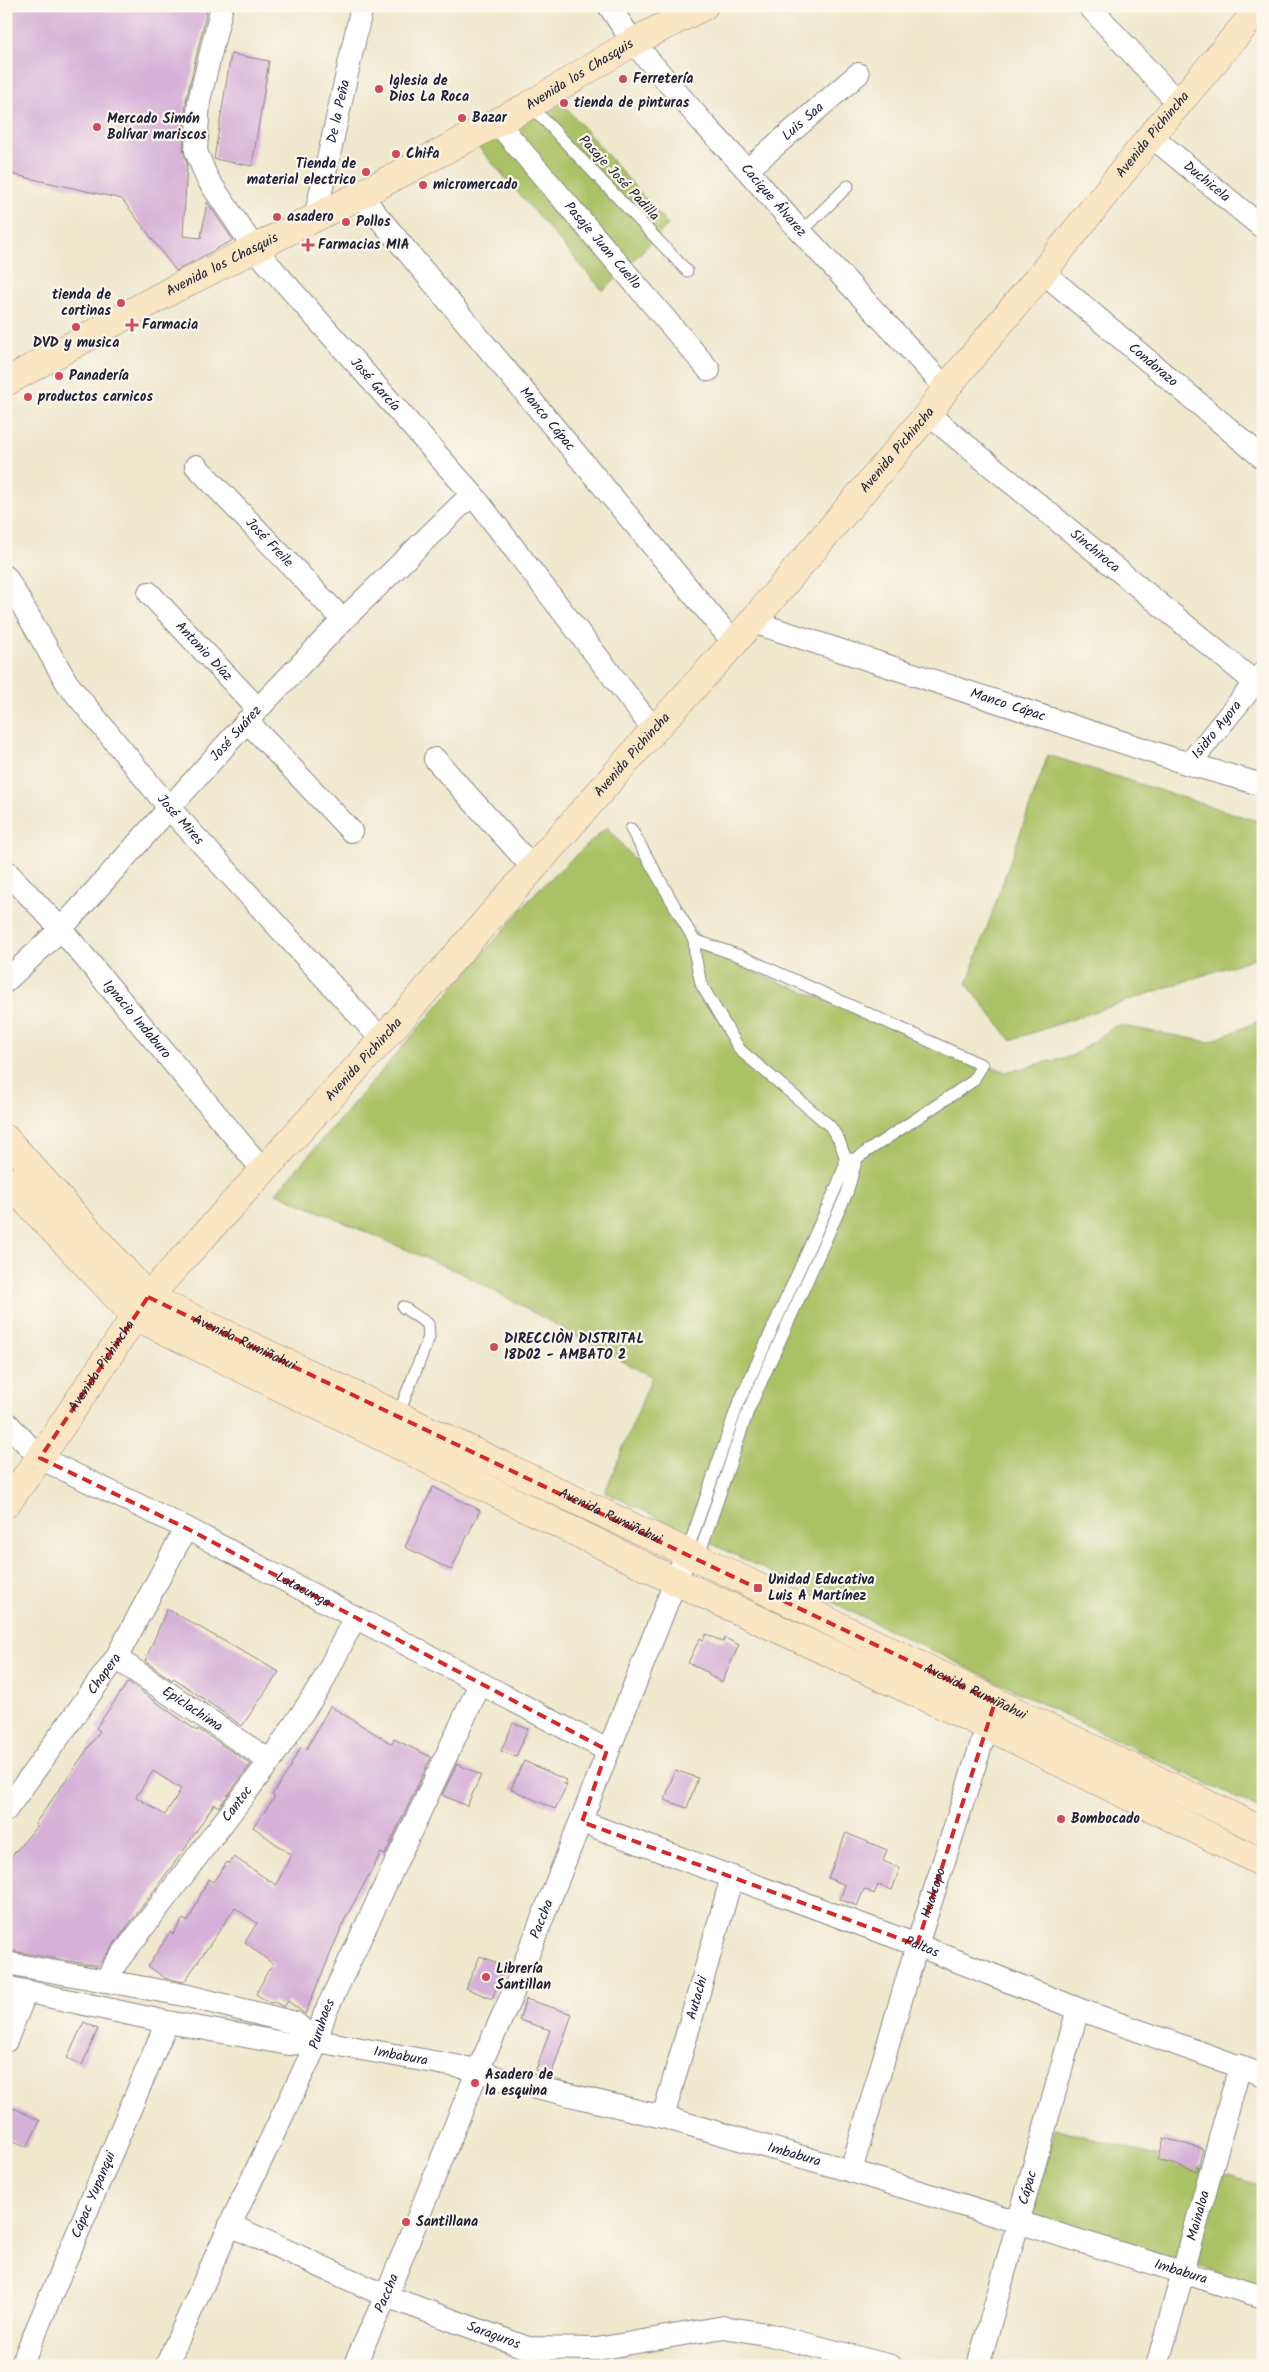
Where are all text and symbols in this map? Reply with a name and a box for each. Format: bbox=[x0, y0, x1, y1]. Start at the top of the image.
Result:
street label: Avenida los Chasquis bbox=[521, 33, 638, 116]
place label: Ferretería bbox=[633, 68, 693, 90]
place label: Iglesia de Dios La Roca bbox=[389, 70, 469, 108]
marker: Ferretería bbox=[617, 73, 629, 85]
street label: De la Peña bbox=[321, 78, 356, 145]
marker: Iglesia de Dios La Roca bbox=[373, 83, 385, 95]
street label: Avenida Pichincha bbox=[1111, 87, 1195, 183]
place label: tienda de pinturas bbox=[574, 92, 690, 114]
marker: tienda de pinturas bbox=[558, 97, 570, 109]
street label: Luis Saa bbox=[777, 97, 829, 146]
place label: Bazar bbox=[472, 107, 508, 129]
place label: Mercado Simón Bolívar mariscos bbox=[107, 108, 207, 146]
marker: Bazar bbox=[456, 112, 468, 124]
marker: Mercado Simón Bolívar mariscos bbox=[91, 121, 103, 133]
street label: Pasaje José Padilla bbox=[573, 130, 665, 226]
place label: Chifa bbox=[406, 143, 439, 165]
marker: Chifa bbox=[390, 148, 402, 160]
place label: Tienda de material electrico bbox=[247, 153, 357, 191]
street label: Duchicela bbox=[1178, 156, 1235, 208]
street label: Cacique Álvarez bbox=[735, 159, 812, 242]
marker: Tienda de material electrico bbox=[360, 166, 372, 178]
place label: micromercado bbox=[433, 174, 518, 196]
marker: micromercado bbox=[417, 179, 429, 191]
street label: Pasaje Juan Cuello bbox=[559, 197, 647, 295]
place label: asadero bbox=[287, 206, 334, 228]
marker: asadero bbox=[271, 211, 283, 223]
place label: Pollos bbox=[356, 211, 391, 233]
marker: Pollos bbox=[340, 216, 352, 228]
street label: Avenida los Chasquis bbox=[162, 227, 282, 302]
place label: Farmacias MIA bbox=[318, 234, 410, 256]
marker: Farmacias MIA bbox=[302, 239, 314, 251]
place label: tienda de cortinas bbox=[52, 284, 111, 322]
marker: tienda de cortinas bbox=[115, 297, 127, 309]
place label: Farmacia bbox=[142, 314, 198, 336]
marker: Farmacia bbox=[126, 319, 138, 331]
marker: DVD y musica bbox=[70, 321, 82, 333]
place label: DVD y musica bbox=[33, 332, 119, 354]
street label: Condorazo bbox=[1123, 337, 1183, 393]
street label: José García bbox=[345, 353, 405, 417]
place label: Panadería bbox=[69, 365, 129, 387]
marker: Panadería bbox=[53, 370, 65, 382]
street label: Manco Cápac bbox=[514, 382, 581, 456]
place label: productos carnicos bbox=[37, 386, 153, 408]
marker: productos carnicos bbox=[22, 391, 34, 403]
street label: Avenida Pichincha bbox=[855, 403, 940, 498]
street label: José Freile bbox=[240, 513, 299, 573]
street label: Sinchiroca bbox=[1065, 524, 1125, 578]
street label: Antonio Díaz bbox=[170, 616, 238, 686]
street label: Manco Cápac bbox=[967, 682, 1048, 728]
street label: Isidro Ayora bbox=[1186, 696, 1247, 764]
street label: José Suárez bbox=[205, 701, 267, 766]
street label: Avenida Pichincha bbox=[589, 708, 676, 802]
street label: José Mires bbox=[151, 790, 209, 850]
street label: Ignacio Indaburo bbox=[97, 975, 176, 1064]
street label: Avenida Pichincha bbox=[320, 1013, 408, 1107]
street label: Avenida Rumiñahui bbox=[189, 1309, 300, 1377]
street label: Avenida Pichincha bbox=[63, 1316, 141, 1416]
place label: DIRECCIÒN DISTRITAL 18D02 - AMBATO 2 bbox=[504, 1328, 644, 1366]
marker: DIRECCIÒN DISTRITAL 18D02 - AMBATO 2 bbox=[488, 1341, 500, 1353]
street label: Avenida Rumiñahui bbox=[555, 1482, 666, 1551]
street label: Latacunga bbox=[272, 1566, 335, 1614]
place label: Unidad Educativa Luis A Martínez bbox=[768, 1569, 874, 1607]
marker: Unidad Educativa Luis A Martínez bbox=[752, 1582, 764, 1594]
street label: Chapera bbox=[82, 1649, 127, 1699]
street label: Avenida Rumiñahui bbox=[920, 1658, 1031, 1726]
street label: Epiclachima bbox=[158, 1681, 227, 1738]
street label: Cantoc bbox=[216, 1781, 258, 1827]
place label: Bombocado bbox=[1071, 1808, 1140, 1830]
marker: Bombocado bbox=[1055, 1813, 1067, 1825]
street label: Hualcopo bbox=[915, 1865, 952, 1921]
street label: Paccha bbox=[524, 1896, 560, 1942]
street label: Paltas bbox=[901, 1930, 942, 1964]
place label: Librería Santillan bbox=[496, 1958, 551, 1996]
marker: Librería Santillan bbox=[480, 1971, 492, 1983]
street label: Autachi bbox=[681, 1973, 714, 2022]
street label: Puruhaes bbox=[304, 1995, 341, 2052]
street label: Imbabura bbox=[372, 2040, 430, 2072]
place label: Asadero de la esquina bbox=[485, 2064, 553, 2102]
marker: Asadero de la esquina bbox=[469, 2077, 481, 2089]
street label: Imbabura bbox=[765, 2137, 823, 2173]
street label: Cápac Yupanqui bbox=[65, 2147, 122, 2242]
street label: Cápac bbox=[1013, 2168, 1043, 2207]
street label: Mainaloa bbox=[1181, 2188, 1216, 2243]
place label: Santillana bbox=[416, 2211, 478, 2233]
marker: Santillana bbox=[400, 2216, 412, 2228]
street label: Imbabura bbox=[1151, 2253, 1210, 2290]
street label: Paccha bbox=[369, 2270, 405, 2316]
street label: Saraguros bbox=[464, 2316, 524, 2355]

